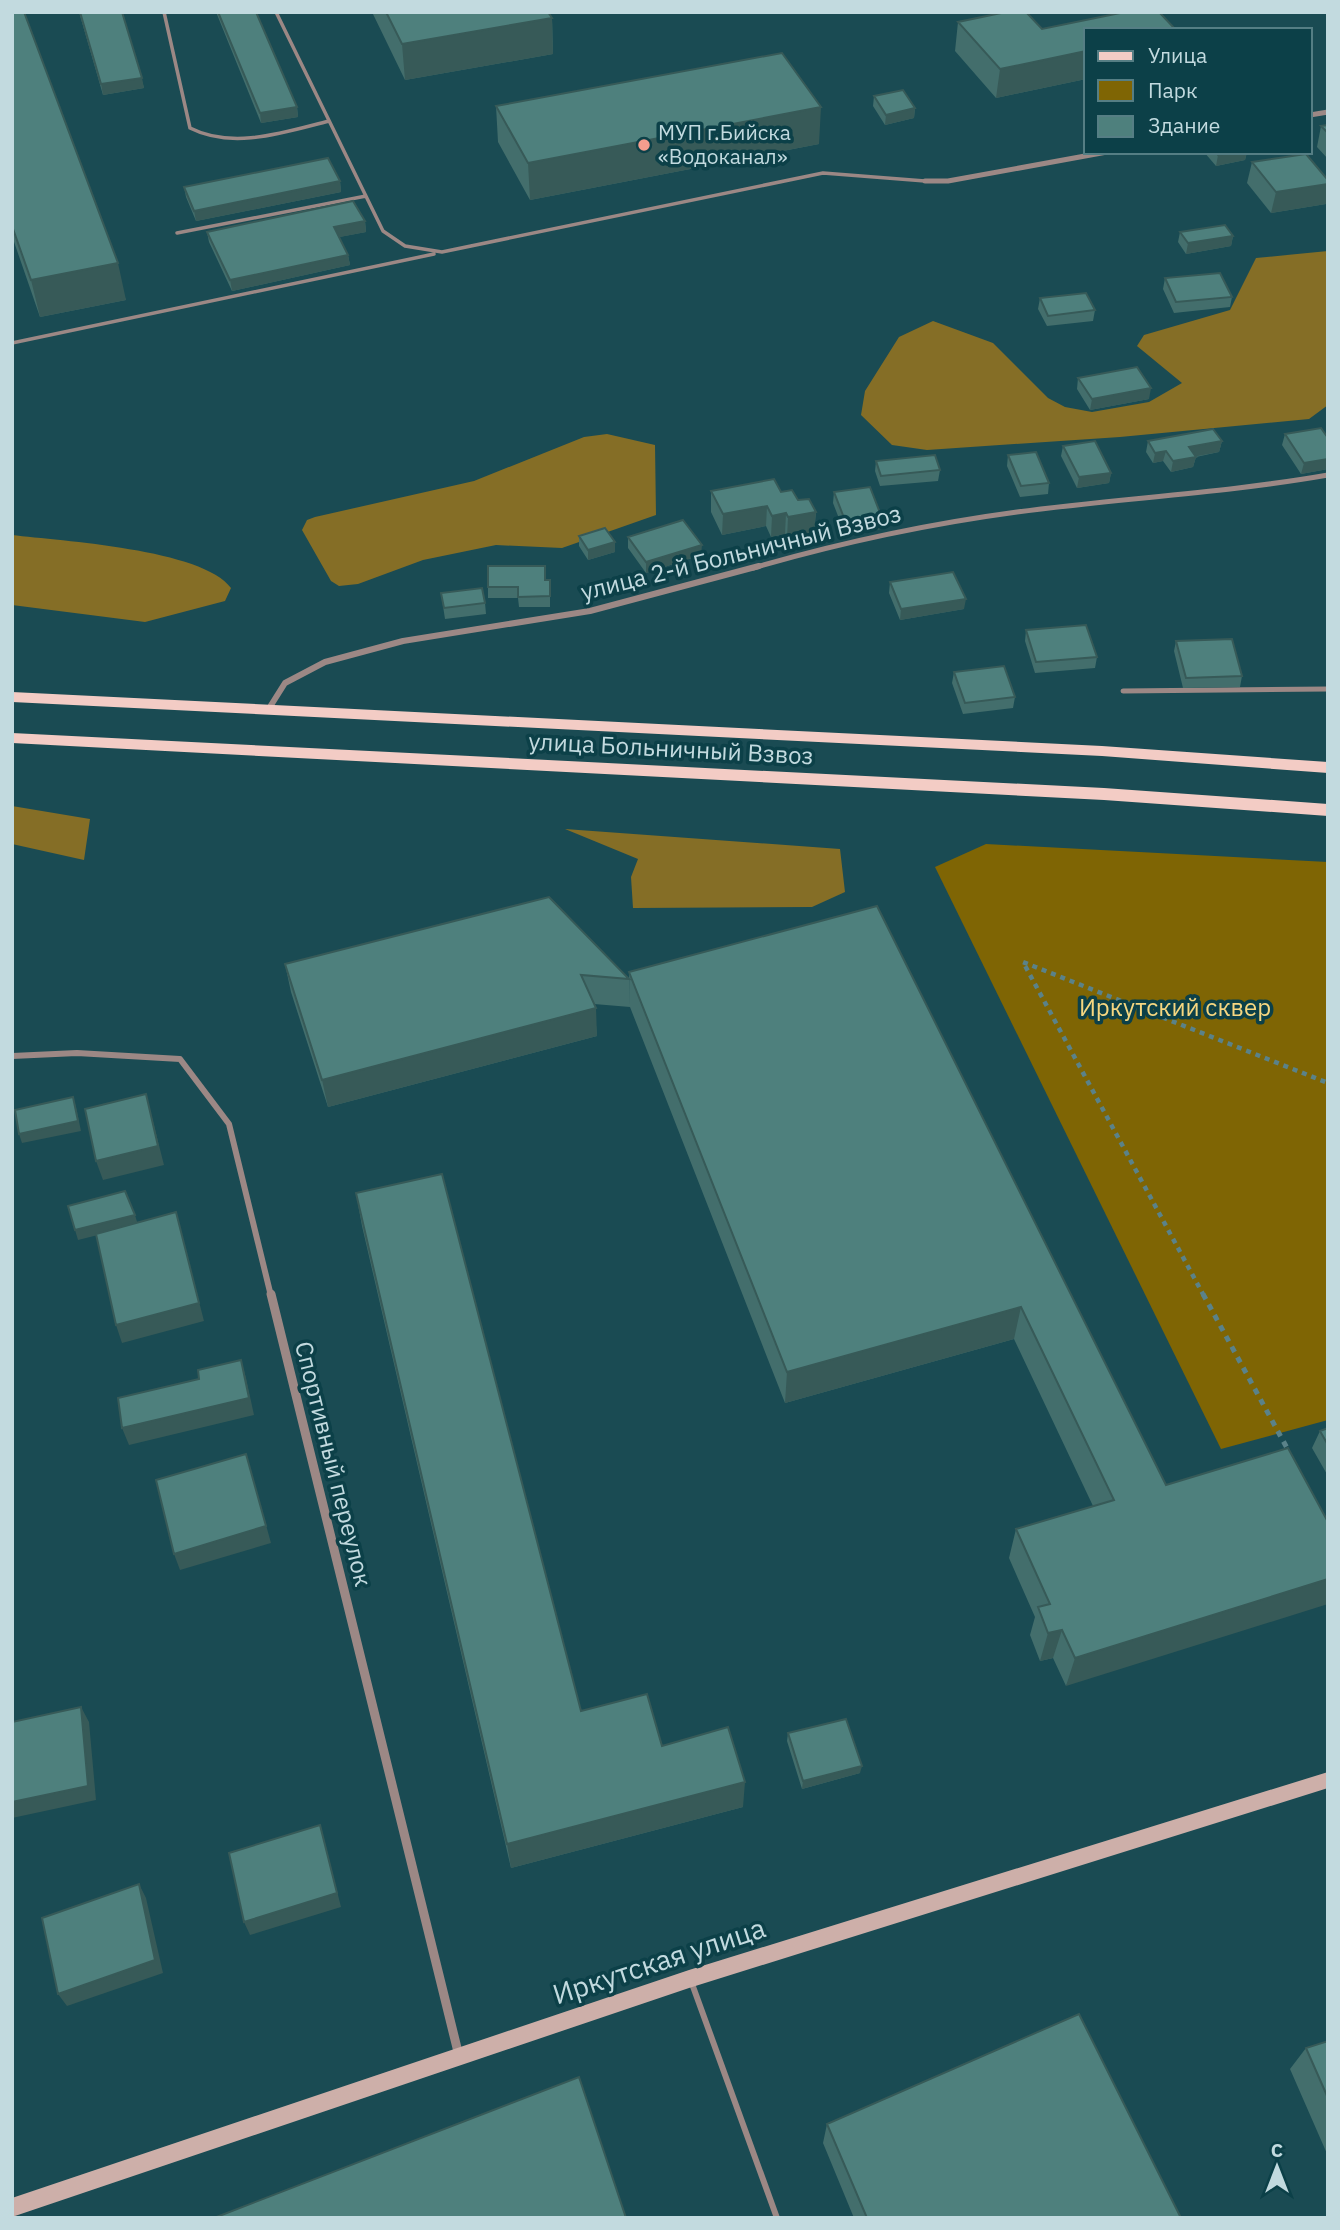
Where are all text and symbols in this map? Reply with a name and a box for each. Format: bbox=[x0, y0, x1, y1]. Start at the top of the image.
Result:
legend bbox=[1084, 28, 1312, 154]
text: Улица bbox=[1148, 41, 1207, 69]
text: Парк bbox=[1148, 76, 1198, 104]
text: Здание bbox=[1148, 111, 1220, 139]
place label: МУП г.Бийска «Водоканал» bbox=[658, 118, 791, 170]
marker: МУП г.Бийска «Водоканал» bbox=[636, 137, 652, 153]
street label: улица 2-й Больничный Взвоз bbox=[577, 497, 904, 607]
street label: улица Больничный Взвоз bbox=[528, 725, 814, 771]
park label: Иркутский сквер bbox=[1079, 991, 1271, 1023]
street label: Спортивный переулок bbox=[288, 1338, 380, 1590]
street label: Иркутская улица bbox=[548, 1909, 770, 2012]
north arrow bbox=[1242, 2132, 1312, 2202]
text: С bbox=[1271, 2138, 1283, 2162]

